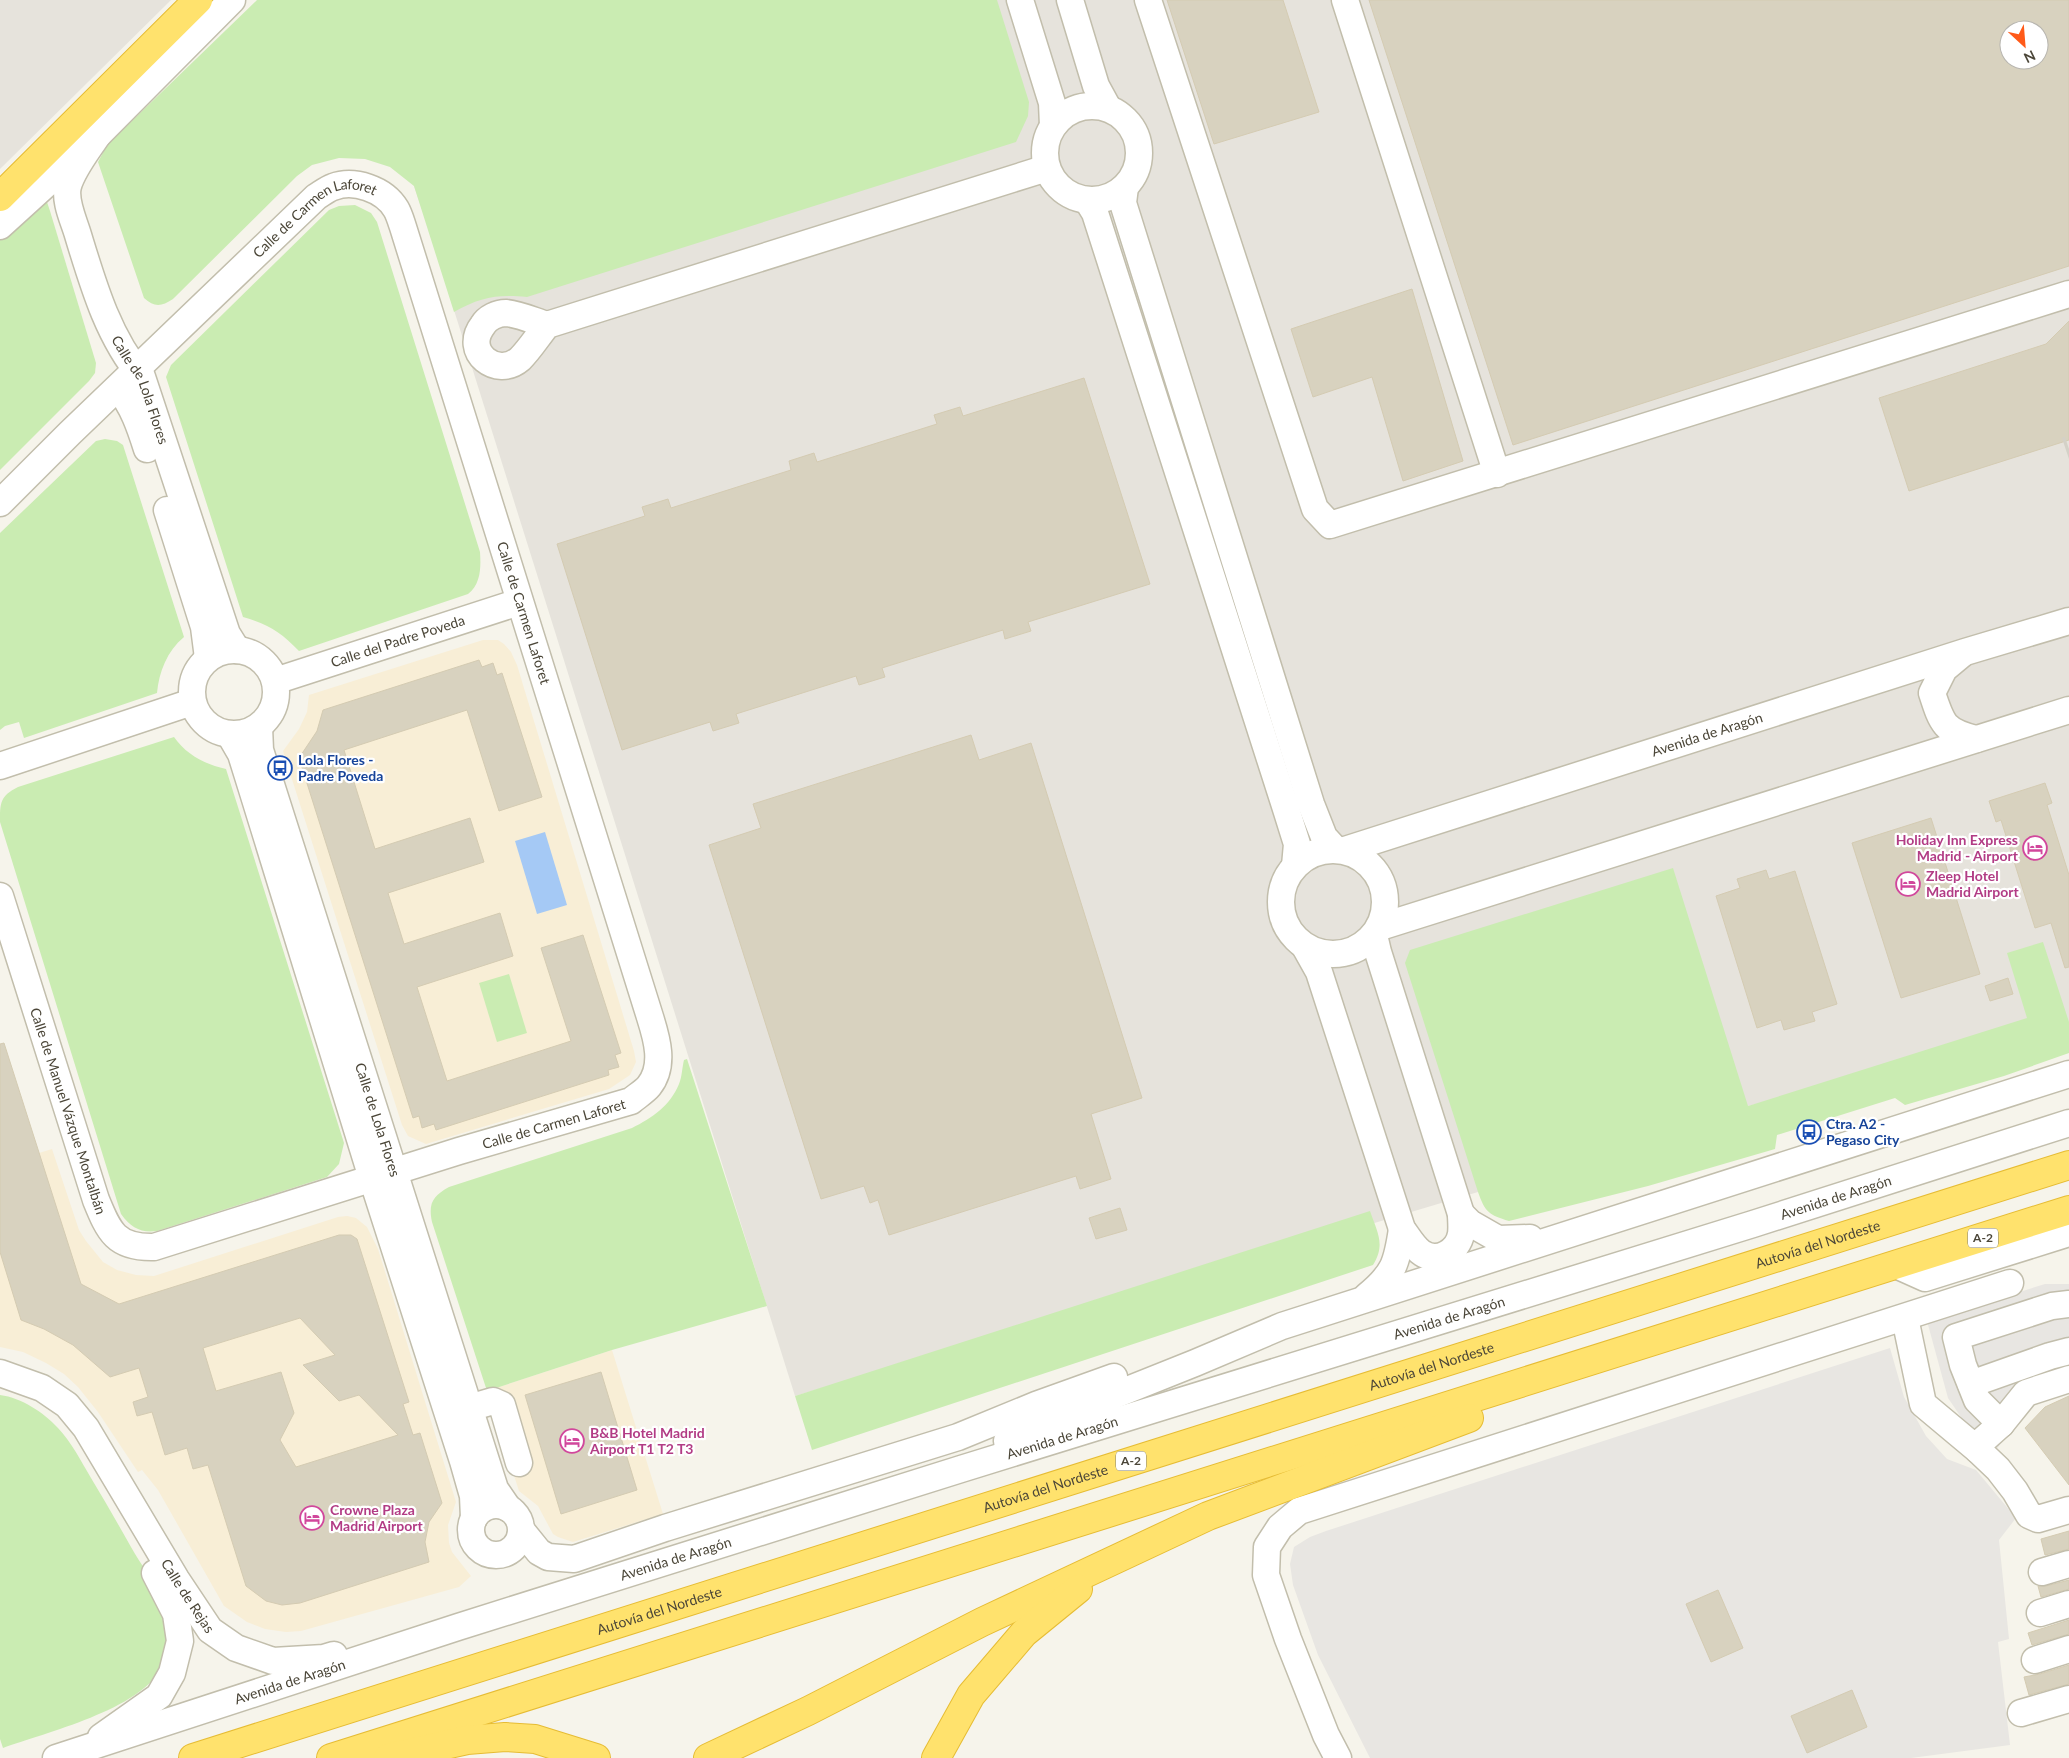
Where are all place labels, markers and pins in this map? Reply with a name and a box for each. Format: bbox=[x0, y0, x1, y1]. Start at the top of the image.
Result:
place label: Lola Flores - Padre Poveda bbox=[298, 751, 383, 784]
bus stop icon: Lola Flores - Padre Poveda bbox=[267, 755, 293, 781]
place label: Holiday Inn Express Madrid - Airport bbox=[1896, 831, 2019, 864]
hotel icon: Holiday Inn Express Madrid - Airport bbox=[2022, 835, 2048, 861]
place label: Zleep Hotel Madrid Airport bbox=[1926, 867, 2019, 900]
hotel icon: Zleep Hotel Madrid Airport bbox=[1895, 871, 1921, 897]
place label: Ctra. A2 - Pegaso City bbox=[1826, 1115, 1900, 1148]
bus stop icon: Ctra. A2 - Pegaso City bbox=[1796, 1119, 1822, 1145]
place label: B&B Hotel Madrid Airport T1 T2 T3 bbox=[589, 1424, 705, 1457]
hotel icon: B&B Hotel Madrid Airport T1 T2 T3 bbox=[559, 1428, 585, 1454]
place label: Crowne Plaza Madrid Airport bbox=[330, 1501, 423, 1534]
hotel icon: Crowne Plaza Madrid Airport bbox=[299, 1505, 325, 1531]

